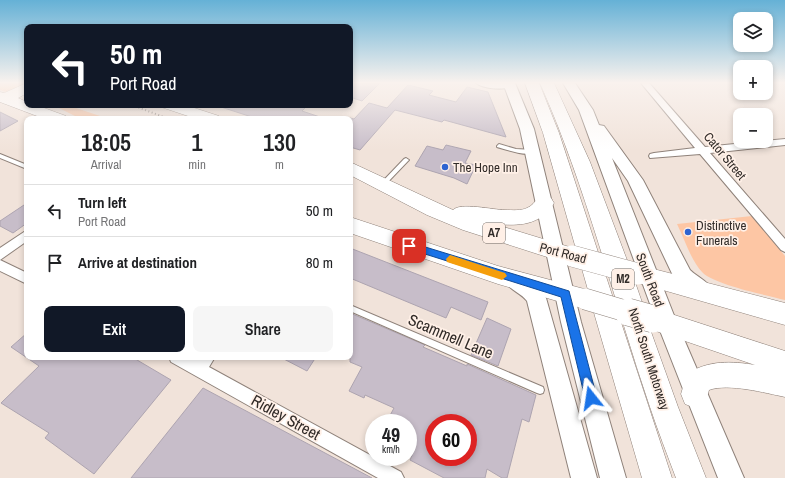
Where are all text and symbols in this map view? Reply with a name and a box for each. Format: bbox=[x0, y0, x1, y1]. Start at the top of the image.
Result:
map controls bbox=[733, 12, 773, 148]
button: layers bbox=[733, 12, 773, 52]
text: 50 m bbox=[110, 35, 162, 73]
icon: left bbox=[44, 40, 96, 92]
button: + bbox=[733, 60, 773, 100]
text: Port Road bbox=[110, 71, 176, 96]
button: − bbox=[733, 108, 773, 148]
text: 18:05 bbox=[81, 126, 131, 158]
text: 1 bbox=[192, 126, 203, 158]
text: 130 bbox=[263, 126, 296, 158]
street label: Cator Street bbox=[700, 129, 750, 184]
text: Arrival bbox=[91, 156, 121, 173]
text: min bbox=[188, 156, 206, 173]
text: m bbox=[275, 156, 284, 173]
place label: The Hope Inn bbox=[453, 159, 518, 176]
marker: The Hope Inn bbox=[440, 162, 450, 172]
text: Turn left bbox=[78, 192, 126, 213]
icon: left bbox=[44, 200, 66, 222]
text: 50 m bbox=[306, 200, 333, 221]
text: Port Road bbox=[78, 213, 126, 230]
place label: Distinctive Funerals bbox=[696, 217, 746, 249]
road number: A7 bbox=[483, 223, 505, 243]
marker: Distinctive Funerals bbox=[683, 227, 693, 237]
pin bbox=[392, 229, 426, 263]
icon: arrive bbox=[398, 235, 420, 257]
street label: Port Road bbox=[538, 239, 588, 267]
street label: South Road bbox=[632, 251, 668, 309]
icon: arrive bbox=[44, 252, 66, 274]
text: Arrive at destination bbox=[78, 252, 197, 273]
text: 80 m bbox=[306, 252, 333, 273]
road number: M2 bbox=[612, 269, 634, 289]
button: Exit bbox=[44, 306, 185, 352]
button: Share bbox=[193, 306, 333, 352]
street label: North South Motorway bbox=[625, 306, 674, 413]
street label: Scammell Lane bbox=[405, 308, 497, 364]
position arrow bbox=[570, 377, 612, 419]
street label: Ridley Street bbox=[247, 389, 325, 445]
speed limit sign: 60 bbox=[425, 414, 477, 466]
text: 49 bbox=[382, 421, 400, 448]
text: km/h bbox=[382, 443, 400, 456]

